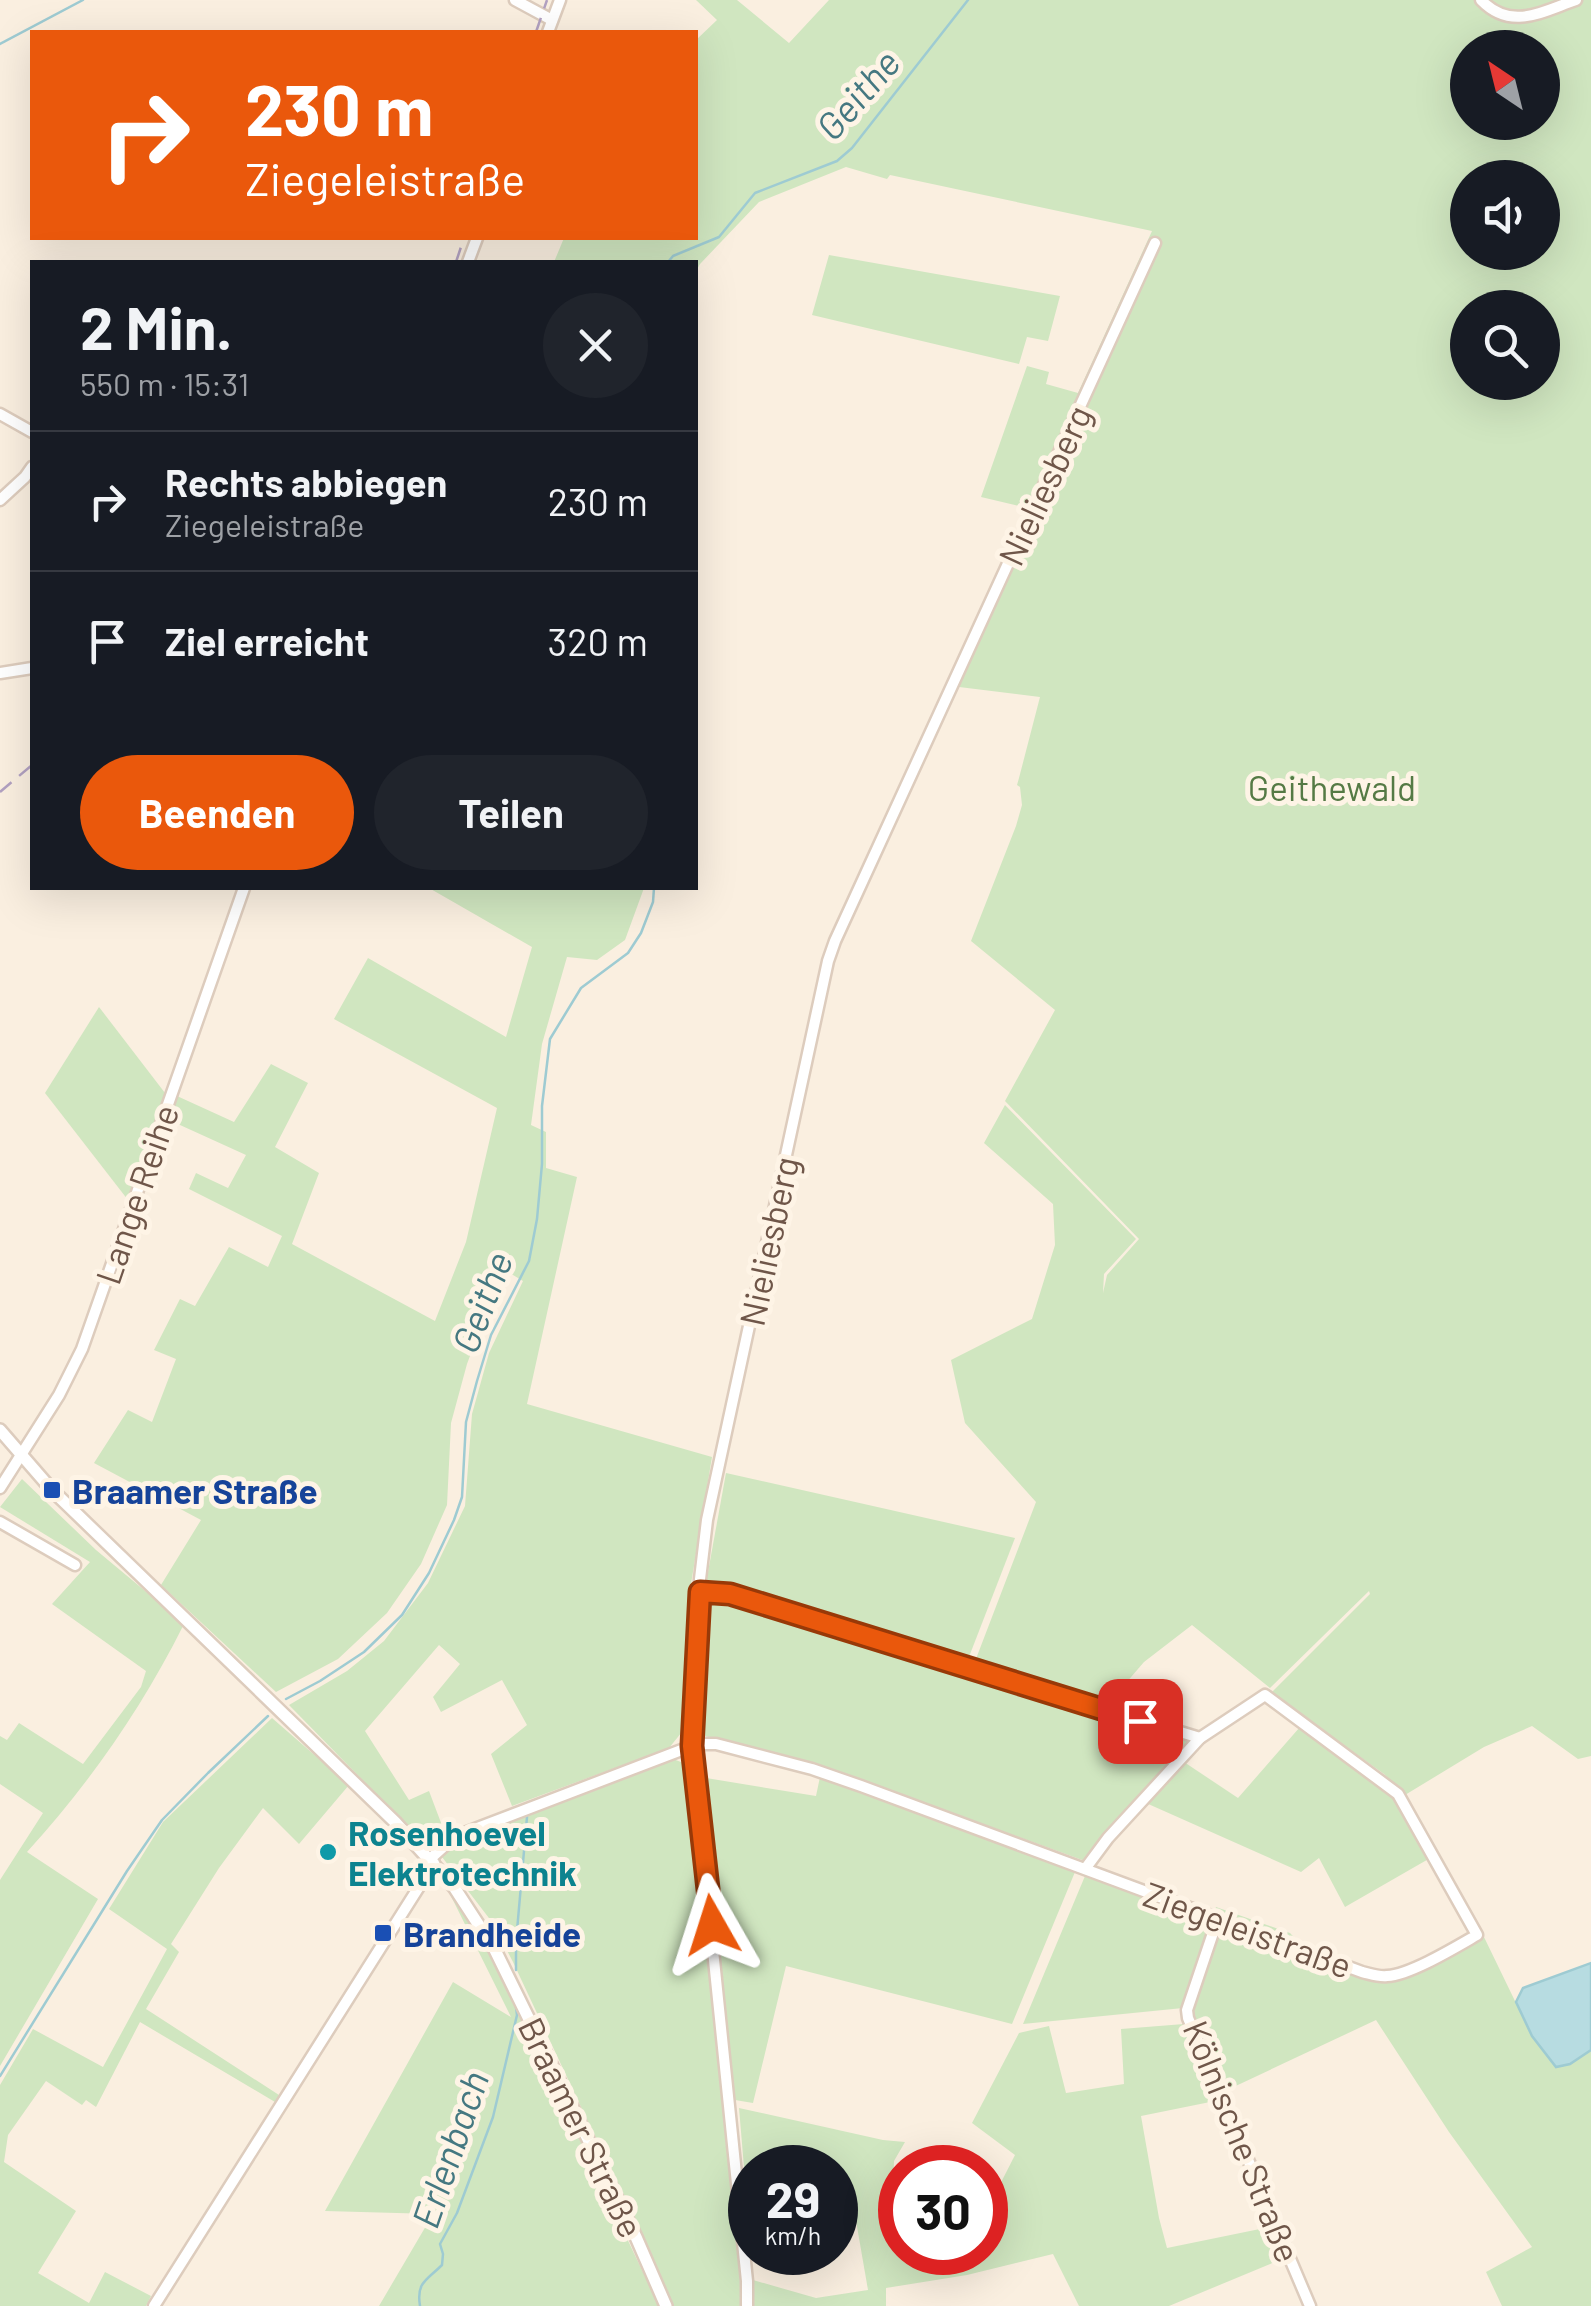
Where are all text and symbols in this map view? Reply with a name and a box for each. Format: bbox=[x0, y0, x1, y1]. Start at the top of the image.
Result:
north arrow bbox=[1450, 30, 1560, 140]
map controls bbox=[1450, 30, 1560, 400]
water label: Geithe bbox=[805, 40, 909, 148]
text: 230 m bbox=[245, 66, 433, 150]
icon: right bbox=[80, 70, 210, 200]
text: Ziegeleistraße bbox=[245, 151, 525, 205]
button: sound bbox=[1450, 160, 1560, 270]
text: 2 Min. bbox=[80, 290, 232, 362]
button: search bbox=[1450, 290, 1560, 400]
button: close bbox=[543, 293, 648, 398]
text: 550 m · 15:31 bbox=[80, 364, 249, 402]
street label: Nieliesberg bbox=[989, 398, 1099, 572]
text: Rechts abbiegen bbox=[165, 459, 447, 505]
icon: right bbox=[80, 474, 135, 529]
text: 230 m bbox=[548, 478, 648, 524]
text: Ziegeleistraße bbox=[165, 505, 364, 543]
icon: arrive bbox=[80, 614, 135, 669]
text: Ziel erreicht bbox=[165, 618, 369, 664]
text: 320 m bbox=[548, 618, 648, 664]
button: Beenden bbox=[80, 755, 354, 870]
button: Teilen bbox=[374, 755, 648, 870]
park label: Geithewald bbox=[1248, 766, 1416, 808]
street label: Lange Reihe bbox=[86, 1099, 186, 1289]
street label: Nieliesberg bbox=[730, 1153, 806, 1329]
water label: Geithe bbox=[441, 1245, 521, 1359]
place label: Braamer Straße bbox=[72, 1469, 318, 1511]
marker: Braamer Straße bbox=[41, 1479, 63, 1501]
pin bbox=[1098, 1679, 1183, 1764]
icon: arrive bbox=[1113, 1694, 1168, 1749]
place label: Rosenhoevel Elektrotechnik bbox=[348, 1811, 577, 1893]
marker: Rosenhoevel Elektrotechnik bbox=[317, 1841, 339, 1863]
street label: Ziegeleistraße bbox=[1138, 1872, 1358, 1986]
position arrow bbox=[660, 1873, 764, 1977]
place label: Brandheide bbox=[403, 1912, 581, 1954]
marker: Brandheide bbox=[372, 1922, 394, 1944]
street label: Braamer Straße bbox=[511, 2010, 653, 2244]
street label: Kölnische Straße bbox=[1175, 2014, 1311, 2268]
water label: Erlenbach bbox=[401, 2064, 497, 2234]
speed limit sign: 30 bbox=[878, 2145, 1008, 2275]
text: 29 bbox=[766, 2168, 820, 2228]
text: km/h bbox=[765, 2220, 821, 2250]

